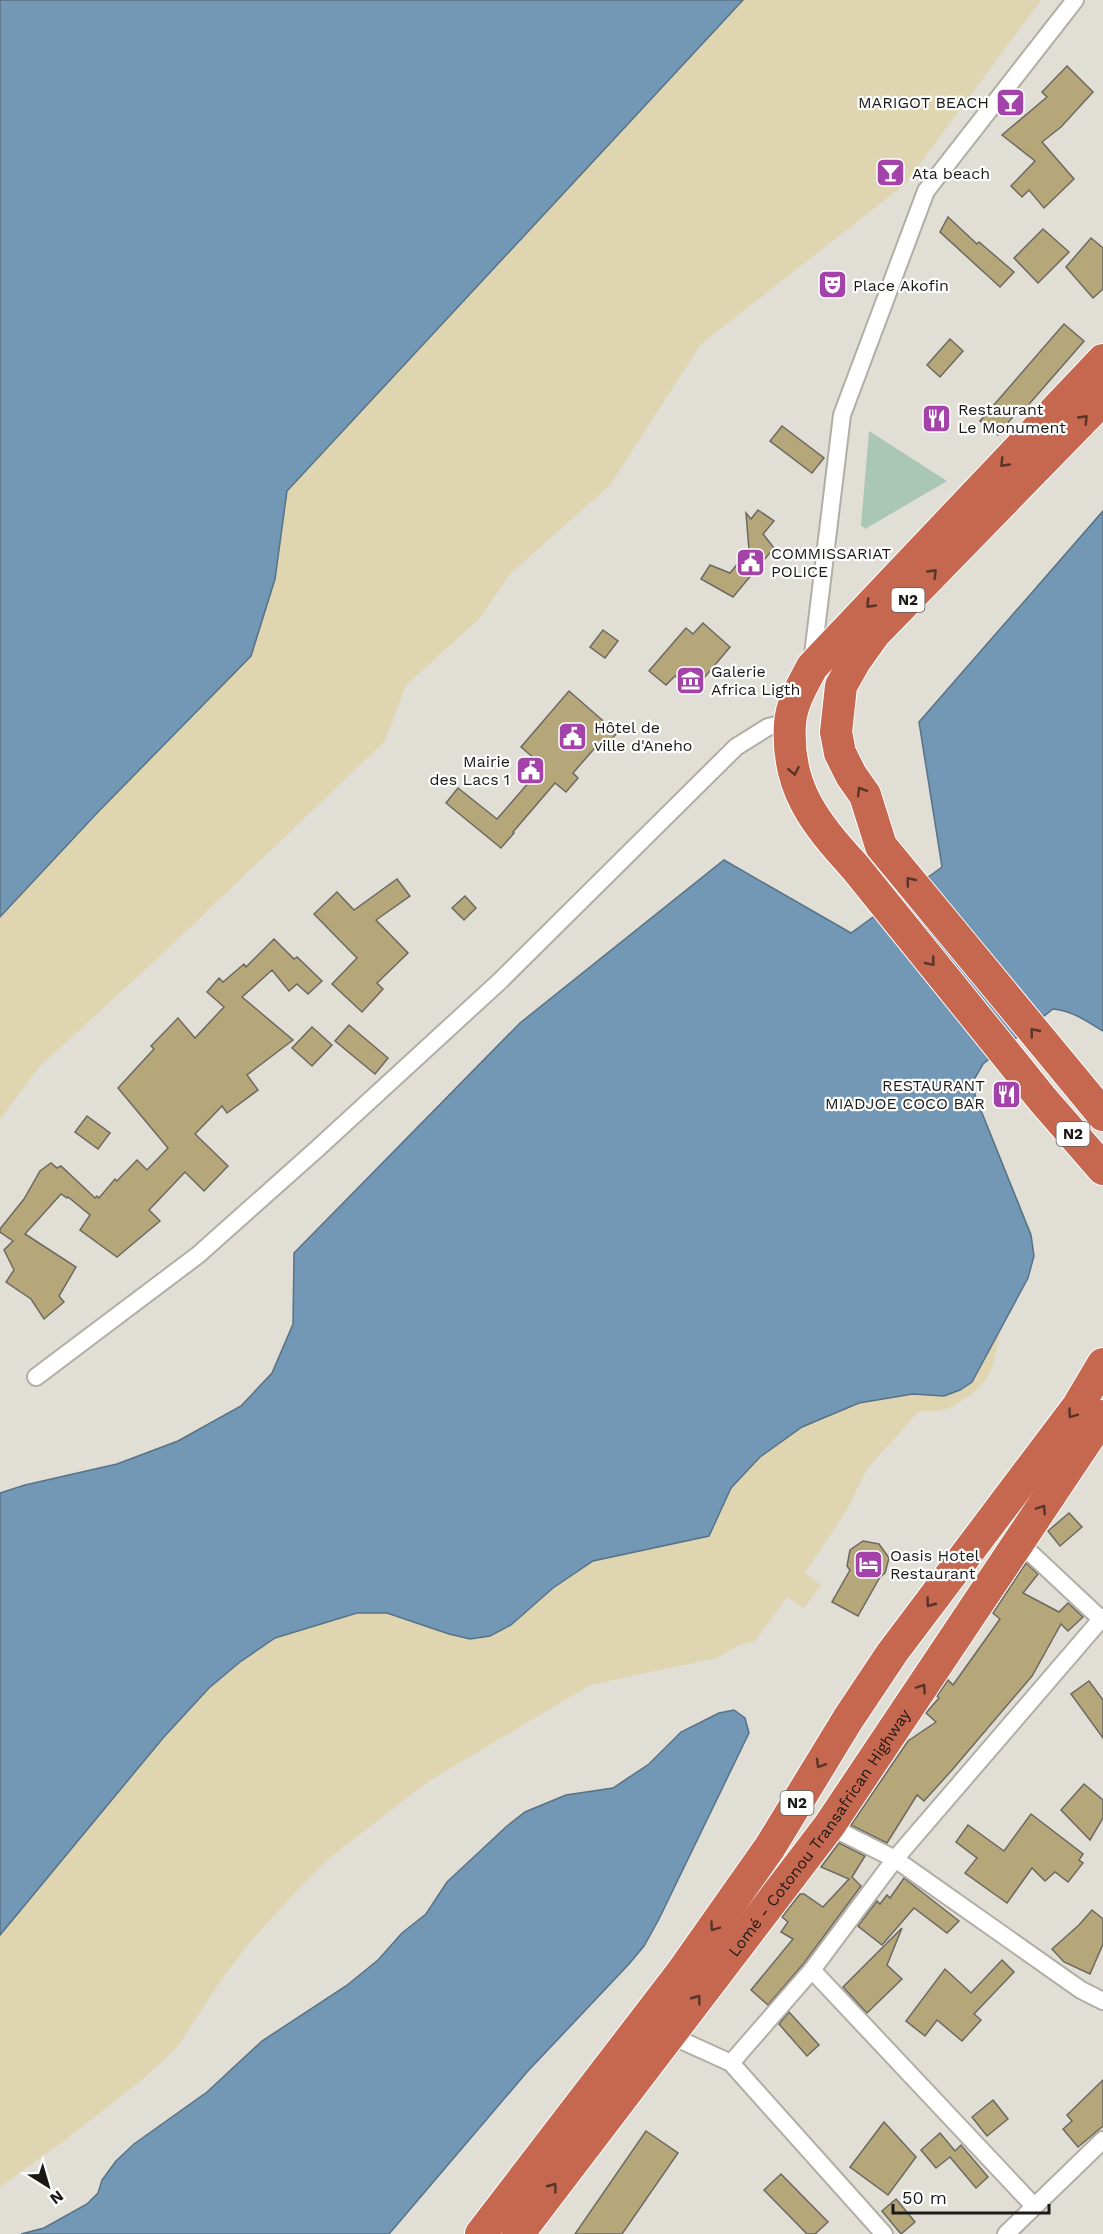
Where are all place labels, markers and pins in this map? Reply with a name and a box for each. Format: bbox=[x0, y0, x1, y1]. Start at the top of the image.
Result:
bar icon: MARIGOT BEACH bbox=[994, 86, 1026, 118]
place label: MARIGOT BEACH bbox=[858, 93, 989, 112]
bar icon: Ata beach bbox=[875, 157, 907, 189]
place label: Ata beach bbox=[912, 164, 990, 183]
theatre icon: Place Akofin bbox=[816, 269, 848, 301]
place label: Place Akofin bbox=[853, 276, 949, 295]
place label: Restaurant Le Monument bbox=[958, 400, 1066, 437]
restaurant icon: Restaurant Le Monument bbox=[921, 402, 953, 434]
place label: COMMISSARIAT POLICE bbox=[771, 544, 891, 581]
public building icon: COMMISSARIAT POLICE bbox=[734, 546, 766, 578]
place label: Galerie Africa Ligth bbox=[711, 662, 800, 699]
museum icon: Galerie Africa Ligth bbox=[674, 664, 706, 696]
place label: Hôtel de ville d'Aneho bbox=[594, 718, 692, 755]
public building icon: Hôtel de ville d'Aneho bbox=[557, 720, 589, 752]
place label: Mairie des Lacs 1 bbox=[429, 752, 510, 789]
public building icon: Mairie des Lacs 1 bbox=[515, 754, 547, 786]
place label: RESTAURANT MIADJOE COCO BAR bbox=[825, 1076, 985, 1113]
restaurant icon: RESTAURANT MIADJOE COCO BAR bbox=[990, 1078, 1022, 1110]
place label: Oasis Hotel Restaurant bbox=[890, 1546, 980, 1583]
hotel icon: Oasis Hotel Restaurant bbox=[853, 1548, 885, 1580]

